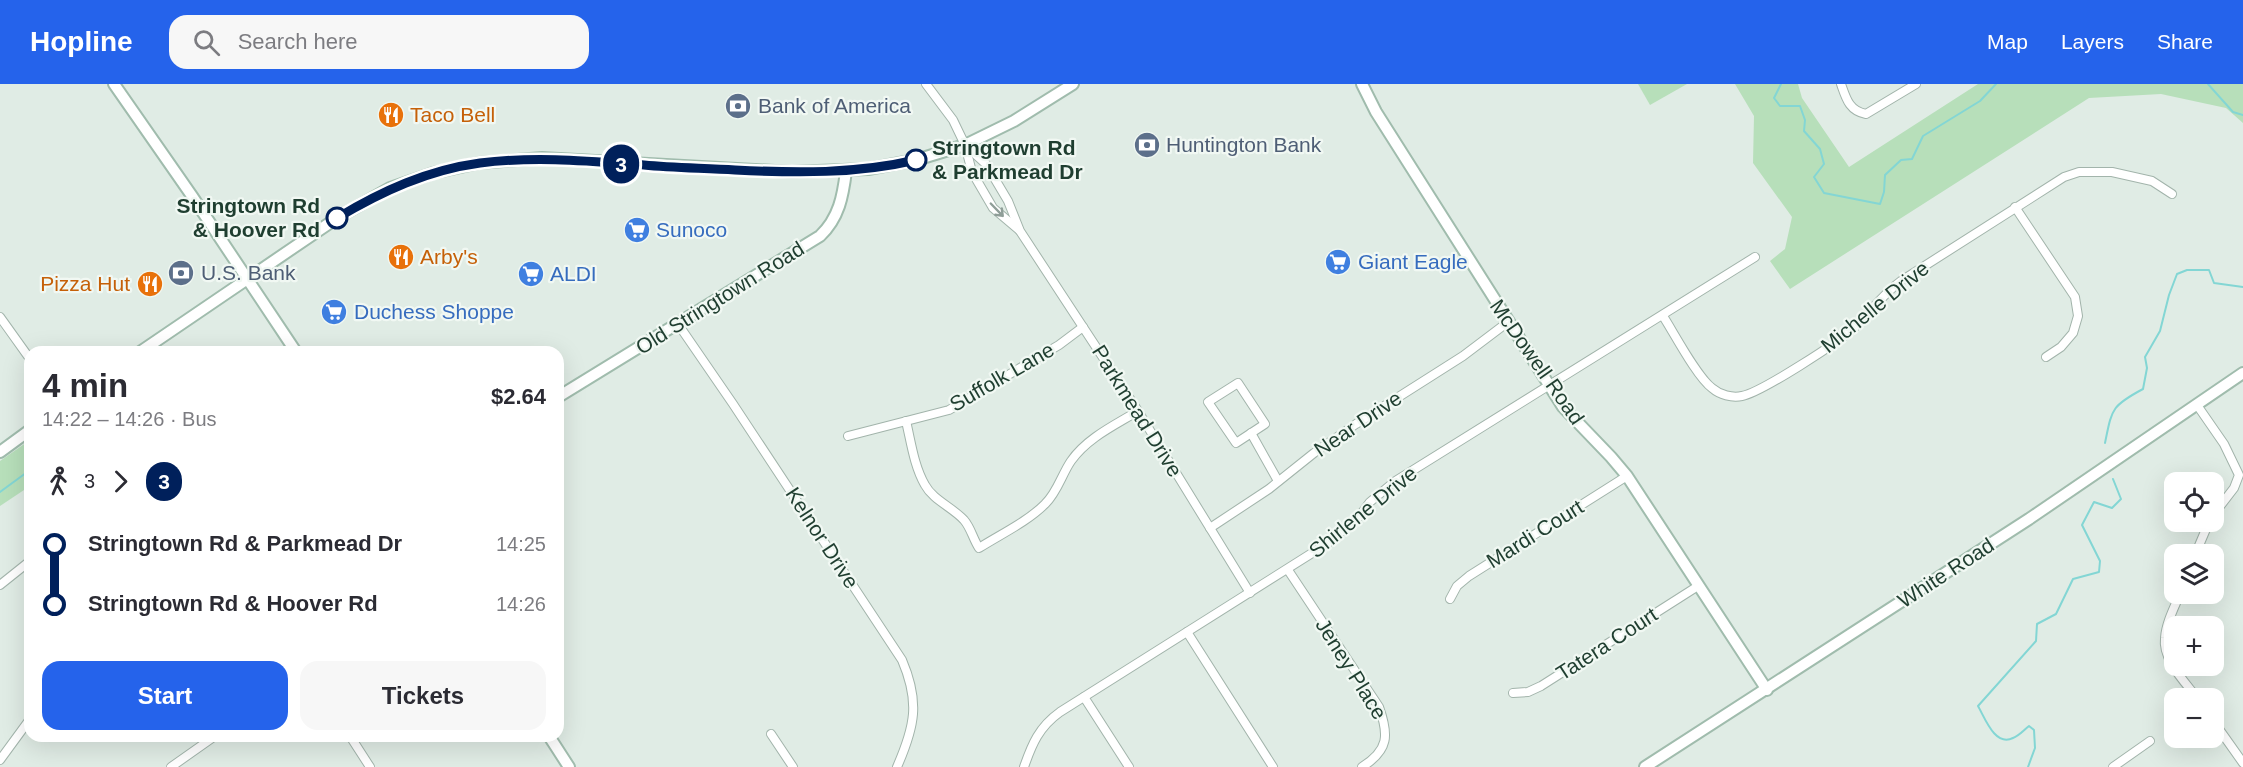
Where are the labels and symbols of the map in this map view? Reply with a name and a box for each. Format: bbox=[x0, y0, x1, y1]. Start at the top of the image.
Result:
bank icon: Bank of America bbox=[723, 91, 753, 121]
place label: Bank of America bbox=[758, 94, 911, 117]
restaurant icon: Taco Bell bbox=[376, 100, 406, 130]
place label: Taco Bell bbox=[410, 103, 495, 126]
bank icon: Huntington Bank bbox=[1132, 130, 1162, 160]
place label: Huntington Bank bbox=[1166, 133, 1322, 156]
place label: Stringtown Rd & Parkmead Dr bbox=[932, 136, 1083, 183]
line badge: 3 bbox=[602, 144, 640, 184]
marker: Stringtown Rd & Parkmead Dr bbox=[905, 149, 927, 171]
place label: Stringtown Rd & Hoover Rd bbox=[177, 194, 320, 241]
one-way arrow bbox=[990, 202, 1005, 217]
marker: Stringtown Rd & Hoover Rd bbox=[326, 207, 348, 229]
supermarket icon: Sunoco bbox=[622, 215, 652, 245]
place label: Sunoco bbox=[656, 218, 727, 241]
street label: Old Stringtown Road bbox=[631, 236, 808, 359]
restaurant icon: Arby's bbox=[386, 242, 416, 272]
place label: Arby's bbox=[420, 245, 478, 268]
supermarket icon: Giant Eagle bbox=[1323, 247, 1353, 277]
place label: Giant Eagle bbox=[1358, 250, 1468, 273]
street label: Michelle Drive bbox=[1816, 256, 1933, 357]
bank icon: U.S. Bank bbox=[166, 258, 196, 288]
supermarket icon: ALDI bbox=[516, 259, 546, 289]
place label: U.S. Bank bbox=[201, 261, 296, 284]
place label: ALDI bbox=[550, 262, 597, 285]
restaurant icon: Pizza Hut bbox=[135, 269, 165, 299]
place label: Pizza Hut bbox=[40, 272, 130, 295]
street label: McDowell Road bbox=[1486, 295, 1589, 429]
supermarket icon: Duchess Shoppe bbox=[319, 297, 349, 327]
place label: Duchess Shoppe bbox=[354, 300, 514, 323]
street label: Suffolk Lane bbox=[946, 338, 1058, 416]
street label: Parkmead Drive bbox=[1088, 341, 1187, 481]
street label: Near Drive bbox=[1310, 386, 1406, 461]
street label: Shirlene Drive bbox=[1304, 461, 1421, 562]
street label: Kelnor Drive bbox=[781, 483, 864, 592]
street label: Mardi Court bbox=[1482, 495, 1587, 572]
street label: White Road bbox=[1893, 533, 1998, 612]
street label: Tatera Court bbox=[1552, 602, 1662, 685]
street label: Jeney Place bbox=[1311, 614, 1391, 723]

